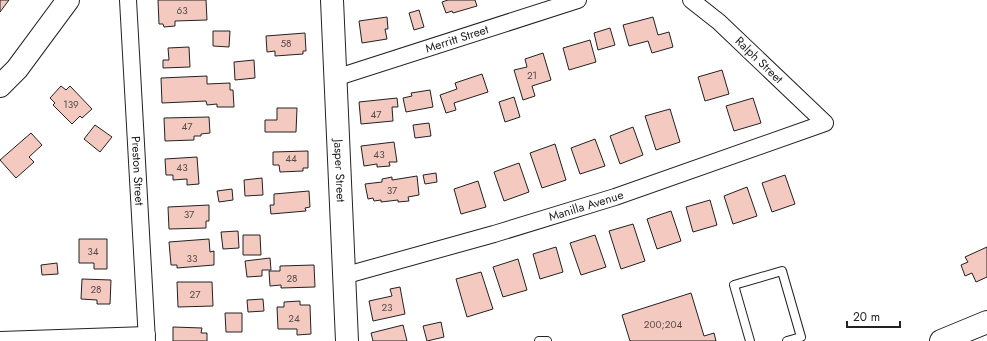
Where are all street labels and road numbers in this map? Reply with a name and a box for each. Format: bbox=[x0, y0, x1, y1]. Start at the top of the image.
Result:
street label: Merritt Street bbox=[423, 20, 491, 57]
street label: Ralph Street bbox=[731, 32, 787, 88]
street label: Preston Street bbox=[127, 136, 148, 206]
street label: Jasper Street bbox=[329, 137, 350, 203]
street label: Manilla Avenue bbox=[546, 186, 626, 226]

